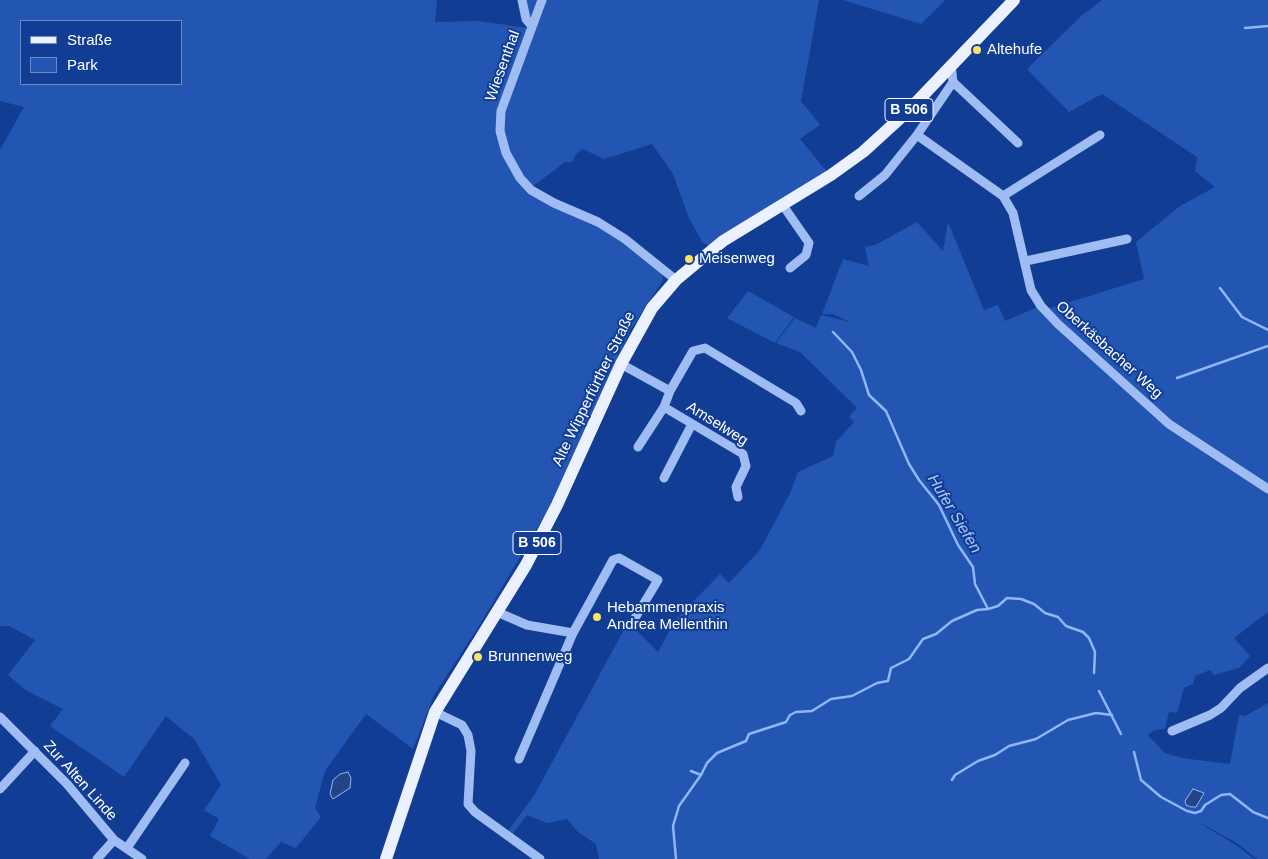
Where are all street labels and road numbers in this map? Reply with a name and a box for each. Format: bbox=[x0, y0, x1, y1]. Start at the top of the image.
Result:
street label: Wiesenthal bbox=[482, 28, 524, 104]
road number: B 506 bbox=[885, 98, 933, 122]
street label: Oberkäsbacher Weg bbox=[1052, 297, 1166, 403]
street label: Alte Wipperfürther Straße bbox=[549, 309, 639, 469]
street label: Amselweg bbox=[683, 398, 751, 450]
road number: B 506 bbox=[513, 532, 561, 554]
street label: Zur Alten Linde bbox=[39, 737, 121, 825]

